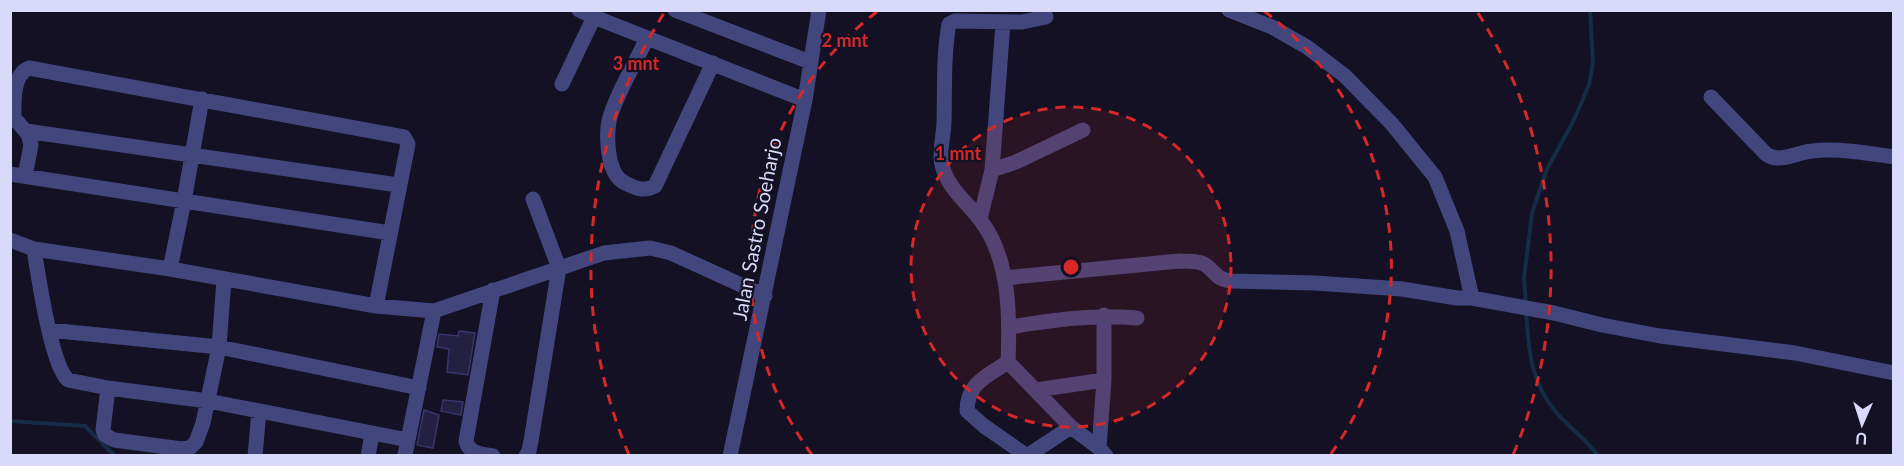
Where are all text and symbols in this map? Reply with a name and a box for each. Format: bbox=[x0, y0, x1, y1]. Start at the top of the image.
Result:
text: 2 mnt bbox=[822, 29, 869, 51]
text: 3 mnt bbox=[613, 52, 660, 74]
street label: Jalan Sastro Soeharjo bbox=[726, 135, 786, 322]
text: 1 mnt bbox=[935, 142, 982, 164]
centre of rings bbox=[1061, 257, 1081, 277]
north arrow bbox=[1832, 394, 1892, 454]
text: U bbox=[1855, 430, 1868, 449]

